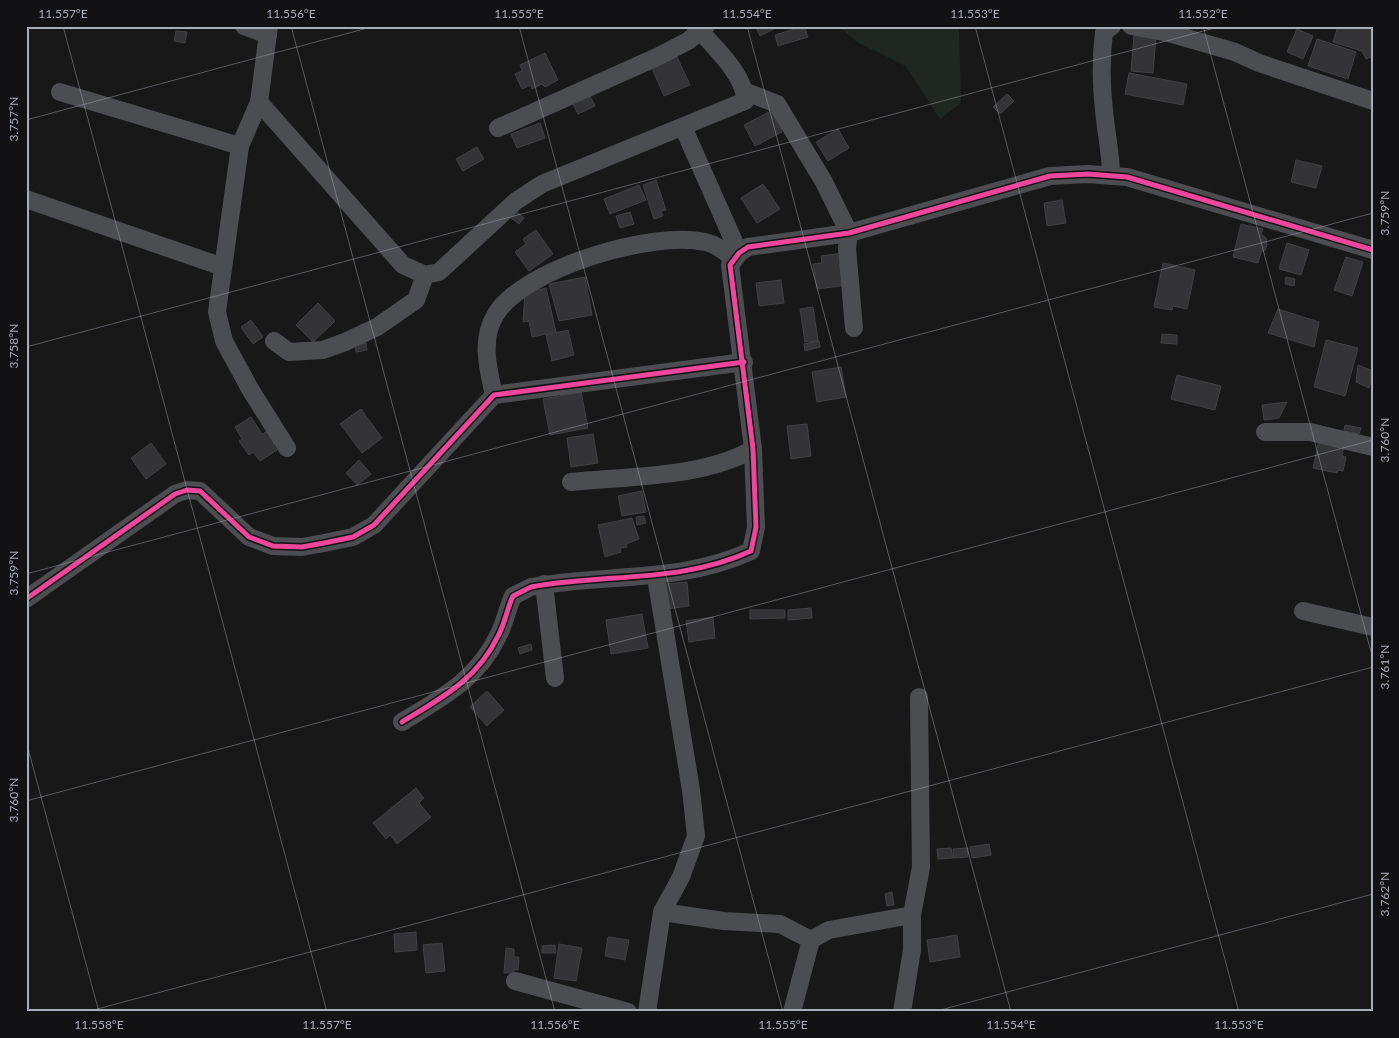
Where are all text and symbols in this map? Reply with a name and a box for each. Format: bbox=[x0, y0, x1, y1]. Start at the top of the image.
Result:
text: 11.557°E bbox=[38, 6, 88, 21]
text: 11.556°E bbox=[266, 6, 316, 21]
text: 11.555°E bbox=[494, 6, 544, 21]
text: 11.554°E bbox=[722, 6, 772, 21]
text: 11.553°E bbox=[950, 6, 1000, 21]
text: 11.552°E bbox=[1178, 6, 1228, 21]
text: 3.757°N bbox=[6, 97, 21, 141]
text: 3.759°N bbox=[1377, 191, 1392, 235]
text: 3.758°N bbox=[6, 324, 21, 368]
text: 3.760°N bbox=[1377, 418, 1392, 462]
text: 3.759°N bbox=[6, 551, 21, 595]
text: 3.761°N bbox=[1377, 645, 1392, 689]
text: 3.760°N bbox=[6, 778, 21, 822]
text: 3.762°N bbox=[1377, 872, 1392, 916]
text: 11.558°E bbox=[74, 1017, 124, 1032]
text: 11.557°E bbox=[302, 1017, 352, 1032]
text: 11.556°E bbox=[530, 1017, 580, 1032]
text: 11.555°E bbox=[758, 1017, 808, 1032]
text: 11.554°E bbox=[986, 1017, 1036, 1032]
text: 11.553°E bbox=[1214, 1017, 1264, 1032]

